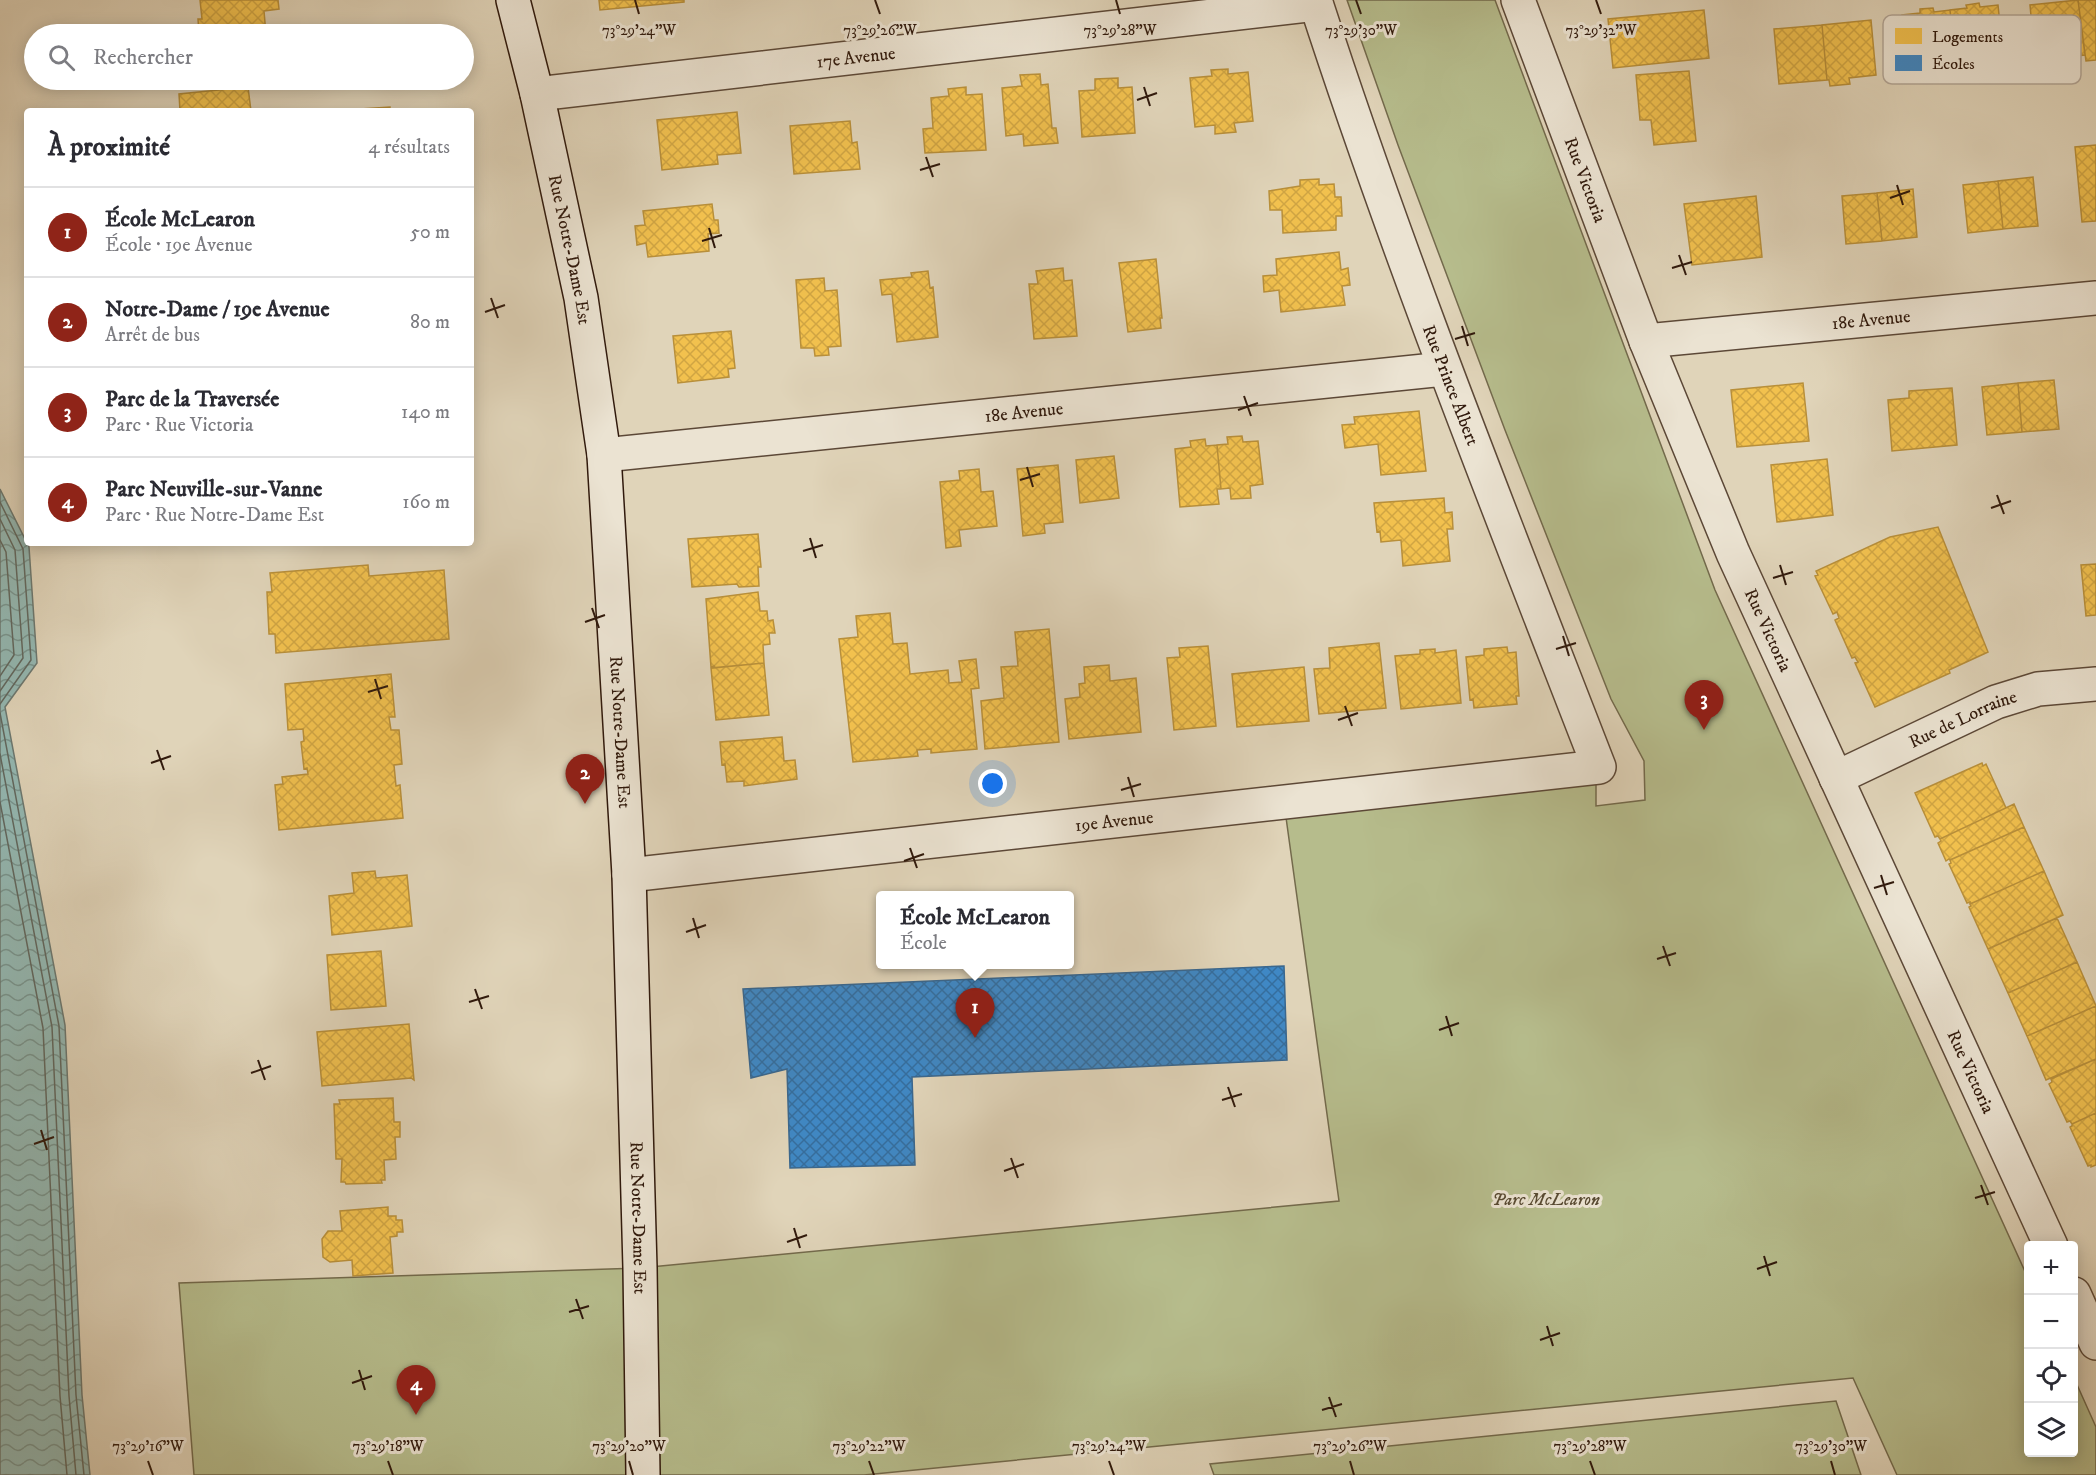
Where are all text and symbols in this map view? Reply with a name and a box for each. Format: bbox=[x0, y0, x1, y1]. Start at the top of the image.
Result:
legend bbox=[1883, 15, 2081, 84]
text: 73°29'24"W bbox=[602, 21, 676, 40]
text: 73°29'26"W bbox=[843, 21, 917, 40]
text: 73°29'28"W bbox=[1083, 21, 1157, 40]
text: 73°29'30"W bbox=[1325, 21, 1397, 40]
text: 73°29'32"W bbox=[1565, 21, 1637, 40]
search box bbox=[24, 24, 474, 90]
text: Logements bbox=[1932, 27, 2003, 47]
icon: search bbox=[45, 41, 78, 74]
street label: 17e Avenue bbox=[815, 43, 897, 74]
text: Rechercher bbox=[93, 44, 193, 71]
text: Écoles bbox=[1932, 54, 1975, 74]
text: À proximité bbox=[48, 131, 170, 164]
text: 4 résultats bbox=[368, 135, 450, 160]
street label: Rue Victoria bbox=[1559, 135, 1611, 226]
street label: Rue Notre-Dame Est bbox=[543, 173, 595, 326]
text: École McLearon bbox=[105, 206, 255, 233]
text: 1 bbox=[64, 220, 71, 245]
text: 50 m bbox=[410, 220, 450, 245]
text: École · 19e Avenue bbox=[105, 233, 253, 258]
text: Notre-Dame / 19e Avenue bbox=[105, 296, 330, 323]
street label: 18e Avenue bbox=[1831, 306, 1911, 335]
text: 2 bbox=[63, 310, 72, 335]
text: 80 m bbox=[410, 310, 450, 335]
street label: Rue Prince Albert bbox=[1417, 322, 1483, 449]
text: Arrêt de bus bbox=[105, 323, 200, 348]
text: Parc de la Traversée bbox=[105, 386, 279, 413]
street label: 18e Avenue bbox=[984, 398, 1064, 428]
text: 3 bbox=[64, 400, 71, 425]
text: 140 m bbox=[401, 400, 450, 425]
text: Parc · Rue Victoria bbox=[105, 413, 253, 438]
text: Parc Neuville-sur-Vanne bbox=[105, 476, 322, 503]
text: 4 bbox=[62, 490, 73, 515]
text: 160 m bbox=[402, 490, 450, 515]
text: Parc · Rue Notre-Dame Est bbox=[105, 503, 324, 528]
street label: Rue Victoria bbox=[1739, 585, 1796, 676]
street label: Rue Notre-Dame Est bbox=[604, 655, 635, 809]
pin: 3 bbox=[1684, 680, 1724, 730]
street label: Rue de Lorraine bbox=[1906, 686, 2020, 754]
pin: 2 bbox=[566, 754, 604, 804]
your location bbox=[978, 769, 1007, 798]
street label: 19e Avenue bbox=[1074, 807, 1155, 837]
popup bbox=[876, 891, 1074, 969]
text: École McLearon bbox=[900, 904, 1050, 931]
text: École bbox=[900, 931, 947, 956]
pin: 1 bbox=[956, 988, 994, 1038]
street label: Rue Victoria bbox=[1941, 1027, 1999, 1117]
street label: Rue Notre-Dame Est bbox=[624, 1141, 650, 1295]
park label: Parc McLearon bbox=[1492, 1189, 1600, 1211]
map controls bbox=[2024, 1241, 2078, 1457]
button: + bbox=[2024, 1241, 2078, 1295]
button: − bbox=[2024, 1295, 2078, 1349]
button: locate bbox=[2024, 1349, 2078, 1403]
pin: 4 bbox=[396, 1366, 436, 1415]
button: layers bbox=[2024, 1403, 2078, 1457]
text: 73°29'16"W bbox=[112, 1437, 184, 1456]
text: 73°29'18"W bbox=[352, 1437, 424, 1456]
text: 73°29'20"W bbox=[592, 1437, 666, 1456]
text: 73°29'22"W bbox=[833, 1437, 906, 1456]
text: 73°29'24"W bbox=[1072, 1437, 1146, 1456]
text: 73°29'26"W bbox=[1313, 1437, 1387, 1456]
text: 73°29'28"W bbox=[1553, 1437, 1627, 1456]
text: 73°29'30"W bbox=[1795, 1437, 1867, 1456]

